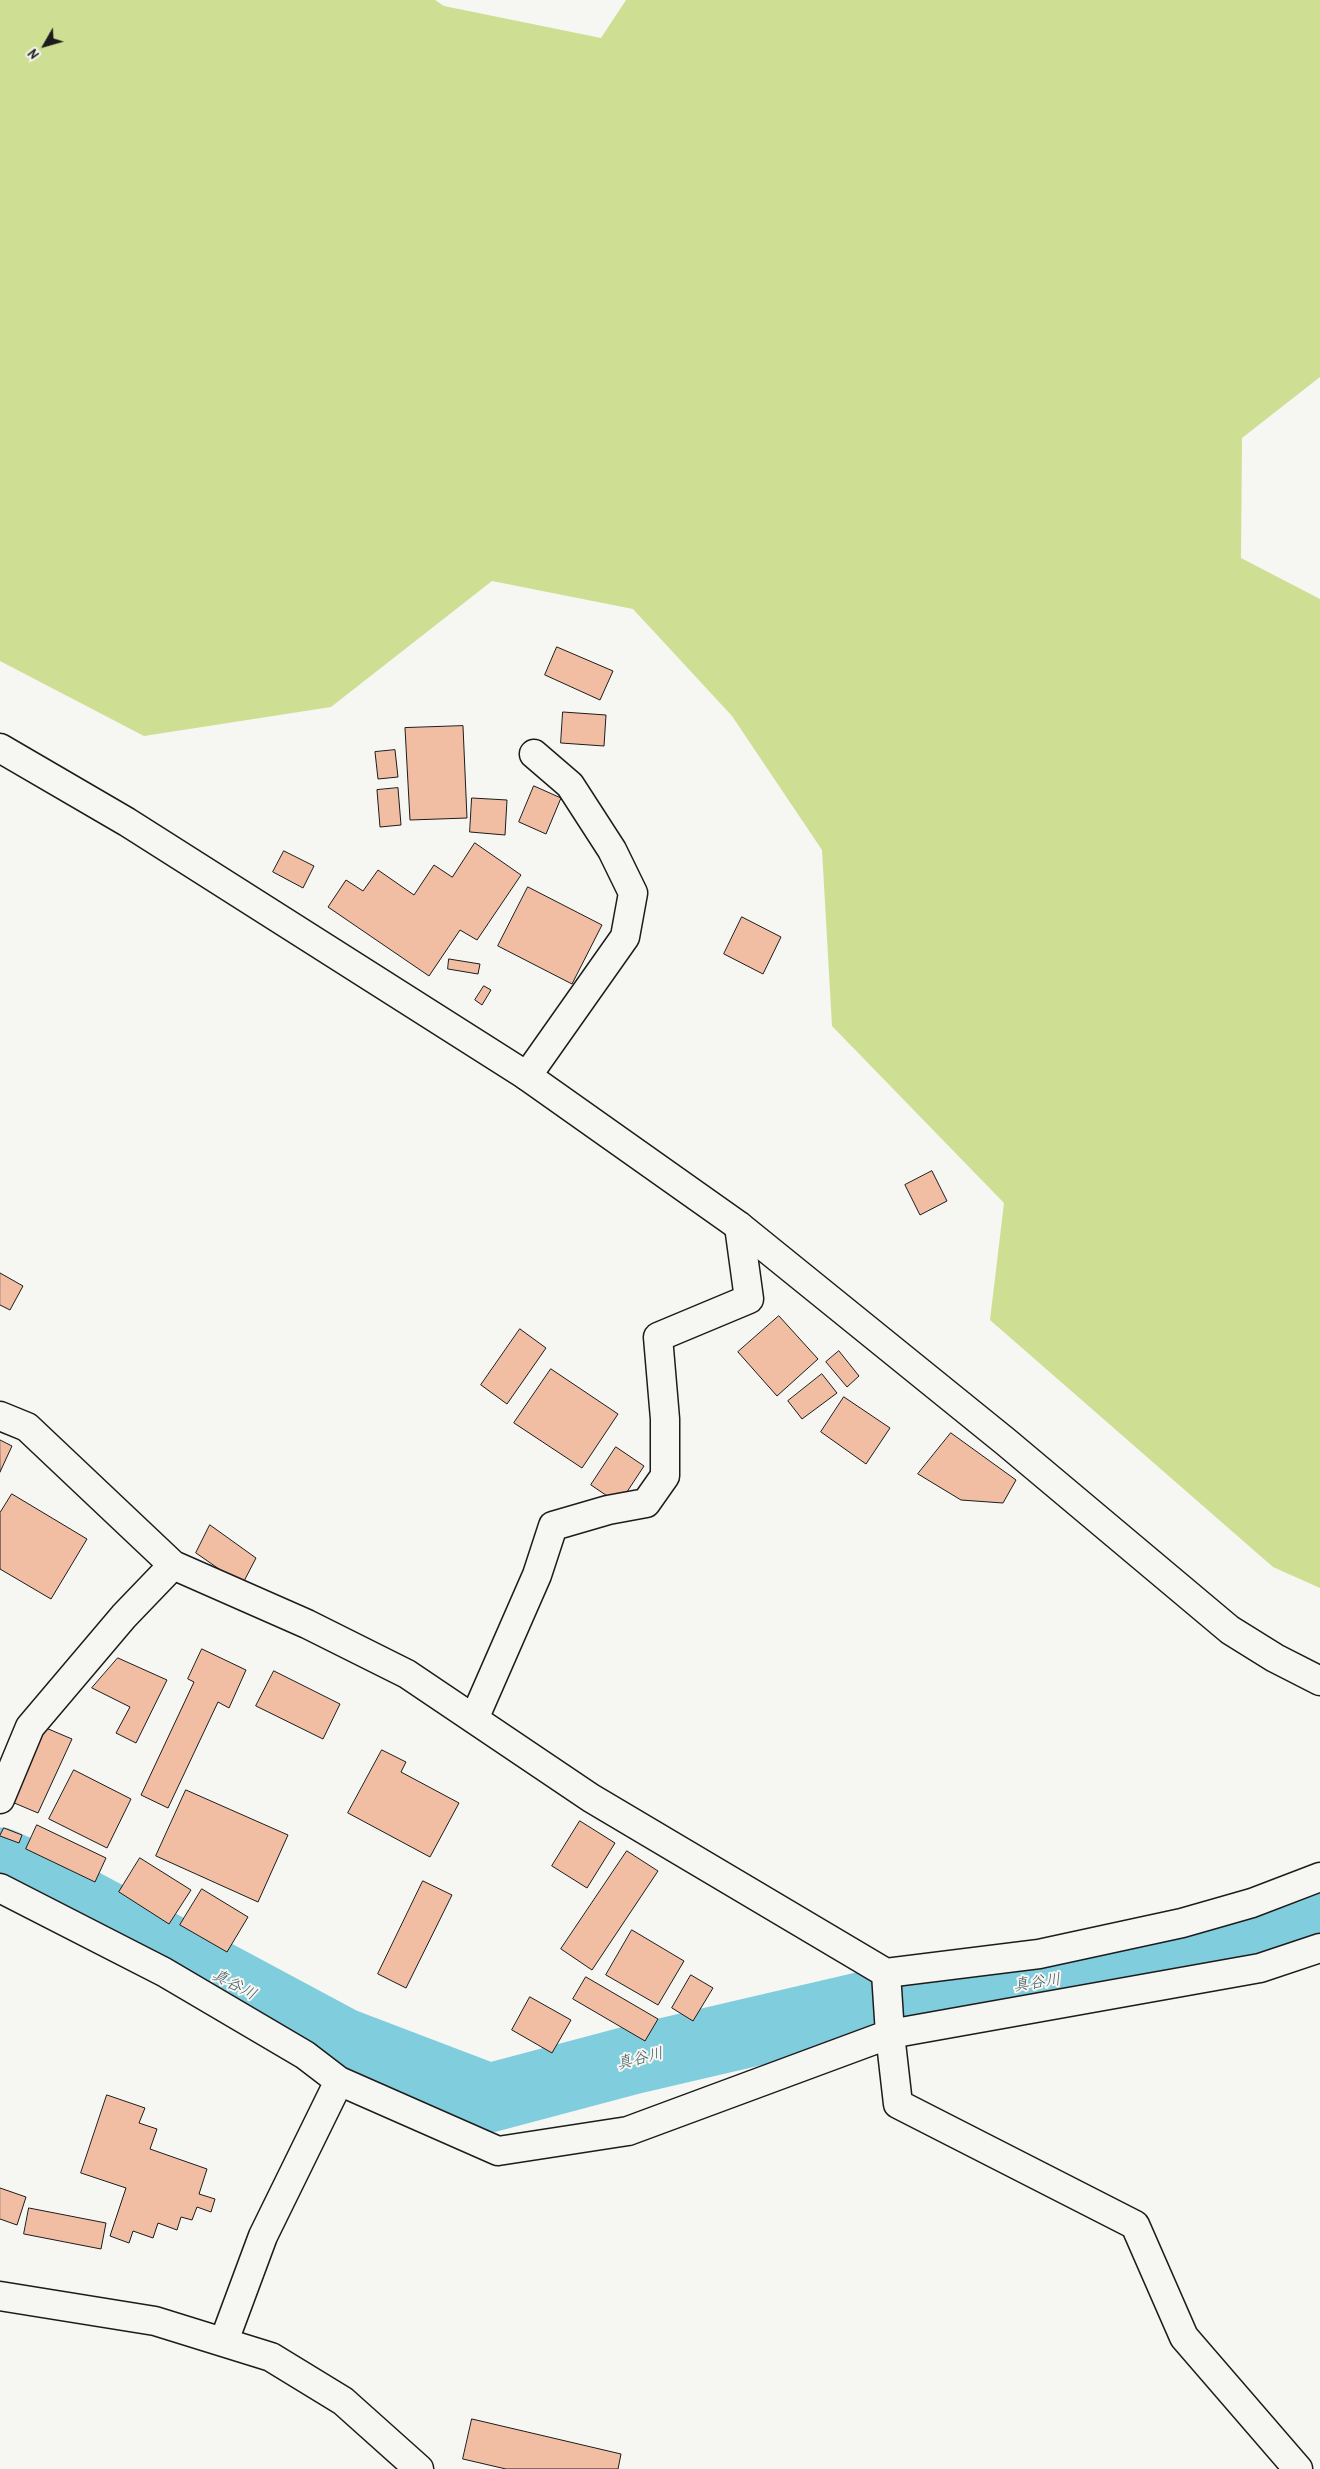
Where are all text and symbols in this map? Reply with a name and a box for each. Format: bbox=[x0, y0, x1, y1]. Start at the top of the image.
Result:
north arrow bbox=[20, 20, 70, 70]
text: N bbox=[23, 46, 43, 63]
water label: 真谷川 bbox=[208, 1965, 260, 2005]
water label: 真谷川 bbox=[1012, 1970, 1062, 1996]
water label: 真谷川 bbox=[614, 2044, 666, 2074]

